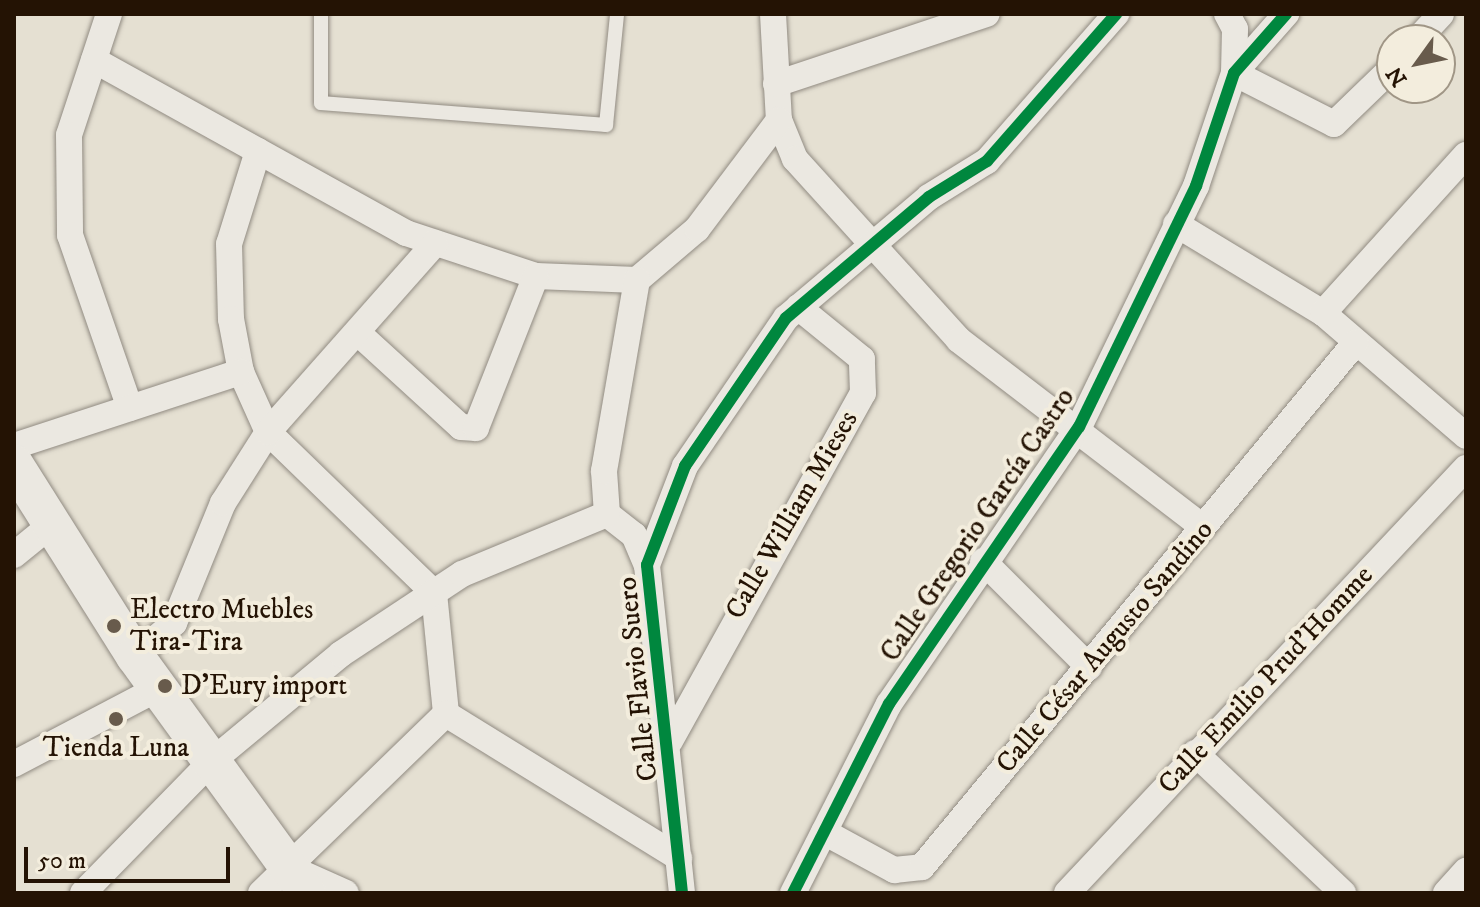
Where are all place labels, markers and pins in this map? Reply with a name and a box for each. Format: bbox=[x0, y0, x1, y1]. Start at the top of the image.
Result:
place label: Electro Muebles Tira-Tira bbox=[130, 593, 313, 659]
marker: Electro Muebles Tira-Tira bbox=[105, 617, 123, 635]
place label: D’Eury import bbox=[181, 669, 347, 703]
marker: D’Eury import bbox=[156, 677, 174, 695]
marker: Tienda Luna bbox=[107, 710, 125, 728]
place label: Tienda Luna bbox=[43, 731, 189, 765]

